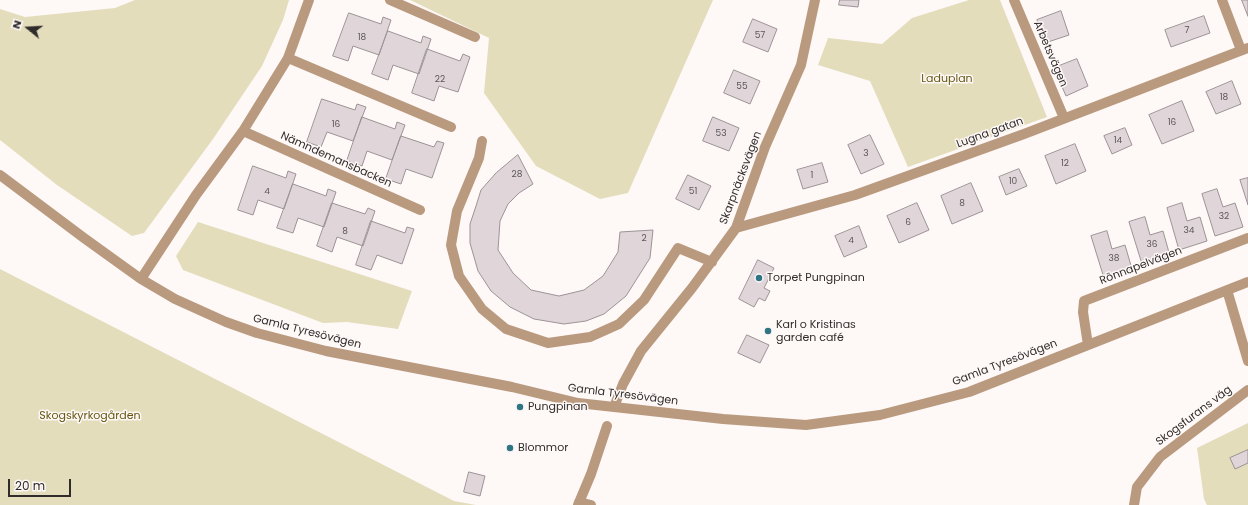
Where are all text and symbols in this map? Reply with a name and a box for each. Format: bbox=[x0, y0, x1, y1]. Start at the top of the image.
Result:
north arrow bbox=[8, 8, 48, 48]
text: N bbox=[8, 18, 25, 31]
street label: Arbetsvägen bbox=[1030, 19, 1070, 89]
house number: 7 bbox=[1185, 26, 1189, 36]
house number: 57 bbox=[755, 31, 765, 41]
house number: 18 bbox=[358, 33, 366, 43]
park label: Laduplan bbox=[921, 72, 973, 86]
house number: 22 bbox=[435, 75, 445, 85]
house number: 55 bbox=[736, 82, 748, 92]
house number: 18 bbox=[1220, 93, 1228, 103]
street label: Lugna gatan bbox=[955, 115, 1025, 151]
house number: 16 bbox=[1168, 118, 1176, 128]
house number: 16 bbox=[332, 120, 340, 130]
street label: Nämndemansbacken bbox=[278, 129, 394, 191]
house number: 53 bbox=[716, 129, 726, 139]
street label: Skarpnäcksvägen bbox=[717, 130, 765, 226]
house number: 14 bbox=[1114, 136, 1122, 146]
house number: 3 bbox=[863, 149, 869, 159]
house number: 12 bbox=[1061, 159, 1069, 169]
house number: 28 bbox=[512, 170, 522, 180]
house number: 1 bbox=[811, 171, 813, 181]
house number: 10 bbox=[1009, 177, 1017, 187]
house number: 4 bbox=[264, 187, 270, 197]
house number: 51 bbox=[689, 187, 697, 197]
house number: 8 bbox=[959, 199, 965, 209]
house number: 32 bbox=[1219, 212, 1229, 222]
house number: 6 bbox=[905, 218, 911, 228]
house number: 34 bbox=[1184, 226, 1194, 236]
house number: 8 bbox=[342, 227, 348, 237]
house number: 2 bbox=[641, 234, 647, 244]
house number: 4 bbox=[848, 236, 854, 246]
house number: 36 bbox=[1146, 240, 1158, 250]
street label: Rönnapelvägen bbox=[1098, 244, 1184, 288]
house number: 38 bbox=[1109, 254, 1119, 264]
place label: Torpet Pungpinan bbox=[767, 271, 865, 285]
marker: Torpet Pungpinan bbox=[754, 273, 764, 283]
street label: Gamla Tyresövägen bbox=[251, 312, 363, 352]
place label: Karl o Kristinas garden café bbox=[776, 318, 856, 344]
marker: Karl o Kristinas garden café bbox=[763, 326, 773, 336]
street label: Gamla Tyresövägen bbox=[951, 337, 1059, 389]
street label: Gamla Tyresövägen bbox=[567, 382, 679, 408]
street label: Skogsfurans väg bbox=[1154, 383, 1234, 449]
place label: Pungpinan bbox=[528, 400, 588, 414]
marker: Pungpinan bbox=[515, 402, 525, 412]
park label: Skogskyrkogården bbox=[39, 409, 141, 423]
place label: Blommor bbox=[518, 441, 568, 455]
marker: Blommor bbox=[505, 443, 515, 453]
scale bar bbox=[10, 471, 73, 497]
text: 20 m bbox=[15, 477, 45, 494]

